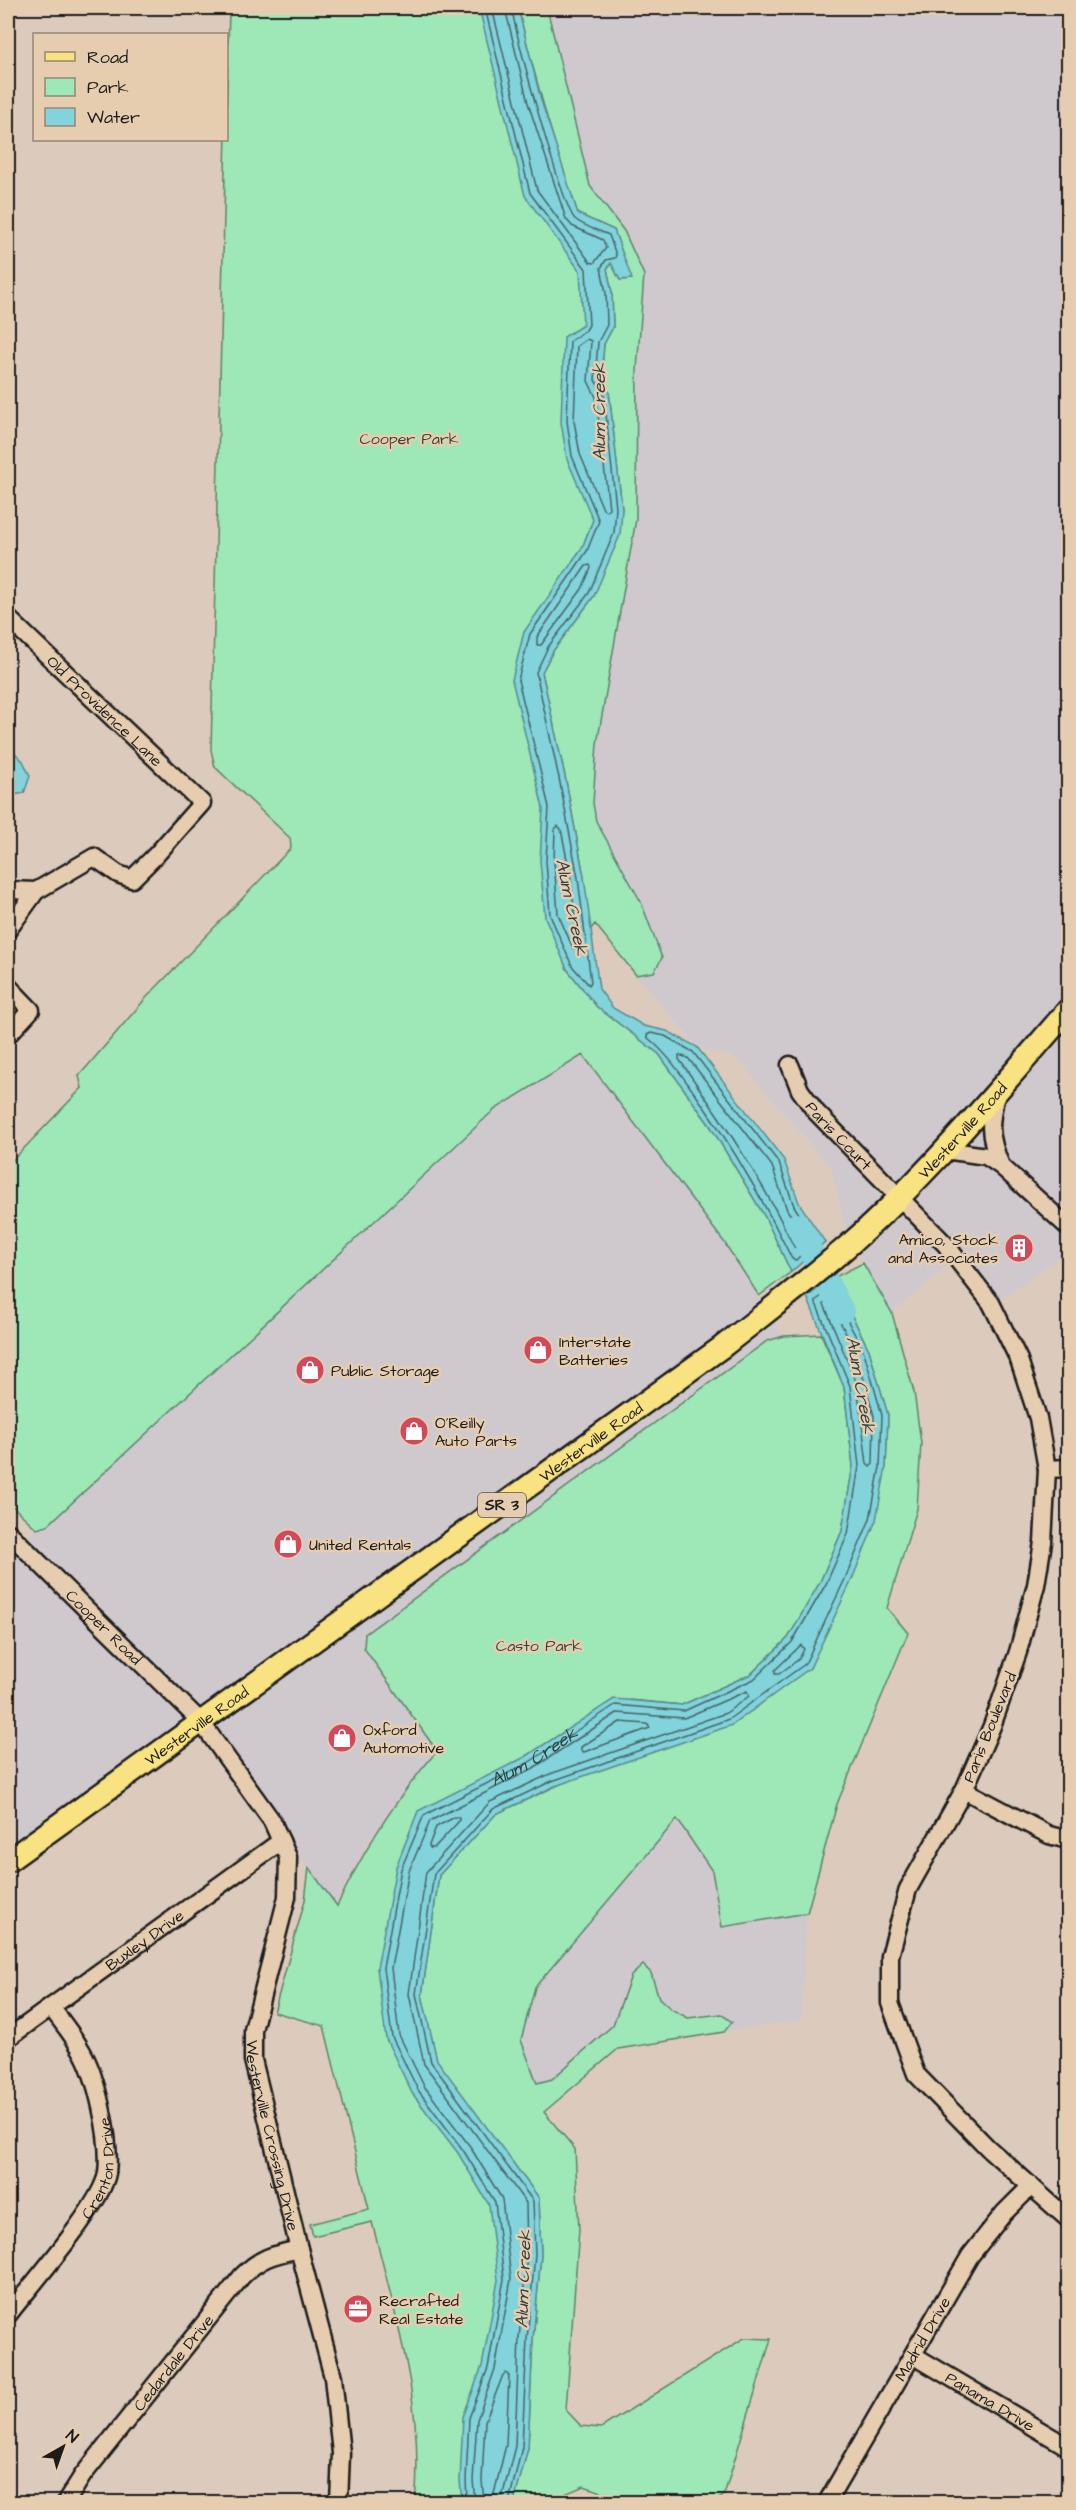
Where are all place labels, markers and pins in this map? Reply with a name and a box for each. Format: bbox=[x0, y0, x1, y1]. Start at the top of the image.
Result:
place label: Amico, Stock and Associates bbox=[888, 1229, 998, 1269]
building icon: Amico, Stock and Associates bbox=[1003, 1232, 1035, 1264]
place label: Interstate Batteries bbox=[559, 1331, 631, 1371]
shop icon: Interstate Batteries bbox=[522, 1334, 554, 1366]
shop icon: Public Storage bbox=[294, 1354, 326, 1386]
place label: Public Storage bbox=[331, 1360, 440, 1383]
place label: O'Reilly Auto Parts bbox=[435, 1412, 517, 1452]
shop icon: O'Reilly Auto Parts bbox=[398, 1415, 430, 1447]
shop icon: United Rentals bbox=[272, 1528, 304, 1560]
place label: United Rentals bbox=[309, 1534, 411, 1556]
place label: Oxford Automotive bbox=[363, 1719, 444, 1759]
shop icon: Oxford Automotive bbox=[326, 1722, 358, 1754]
place label: Recrafted Real Estate bbox=[379, 2290, 464, 2330]
office icon: Recrafted Real Estate bbox=[342, 2293, 374, 2325]

